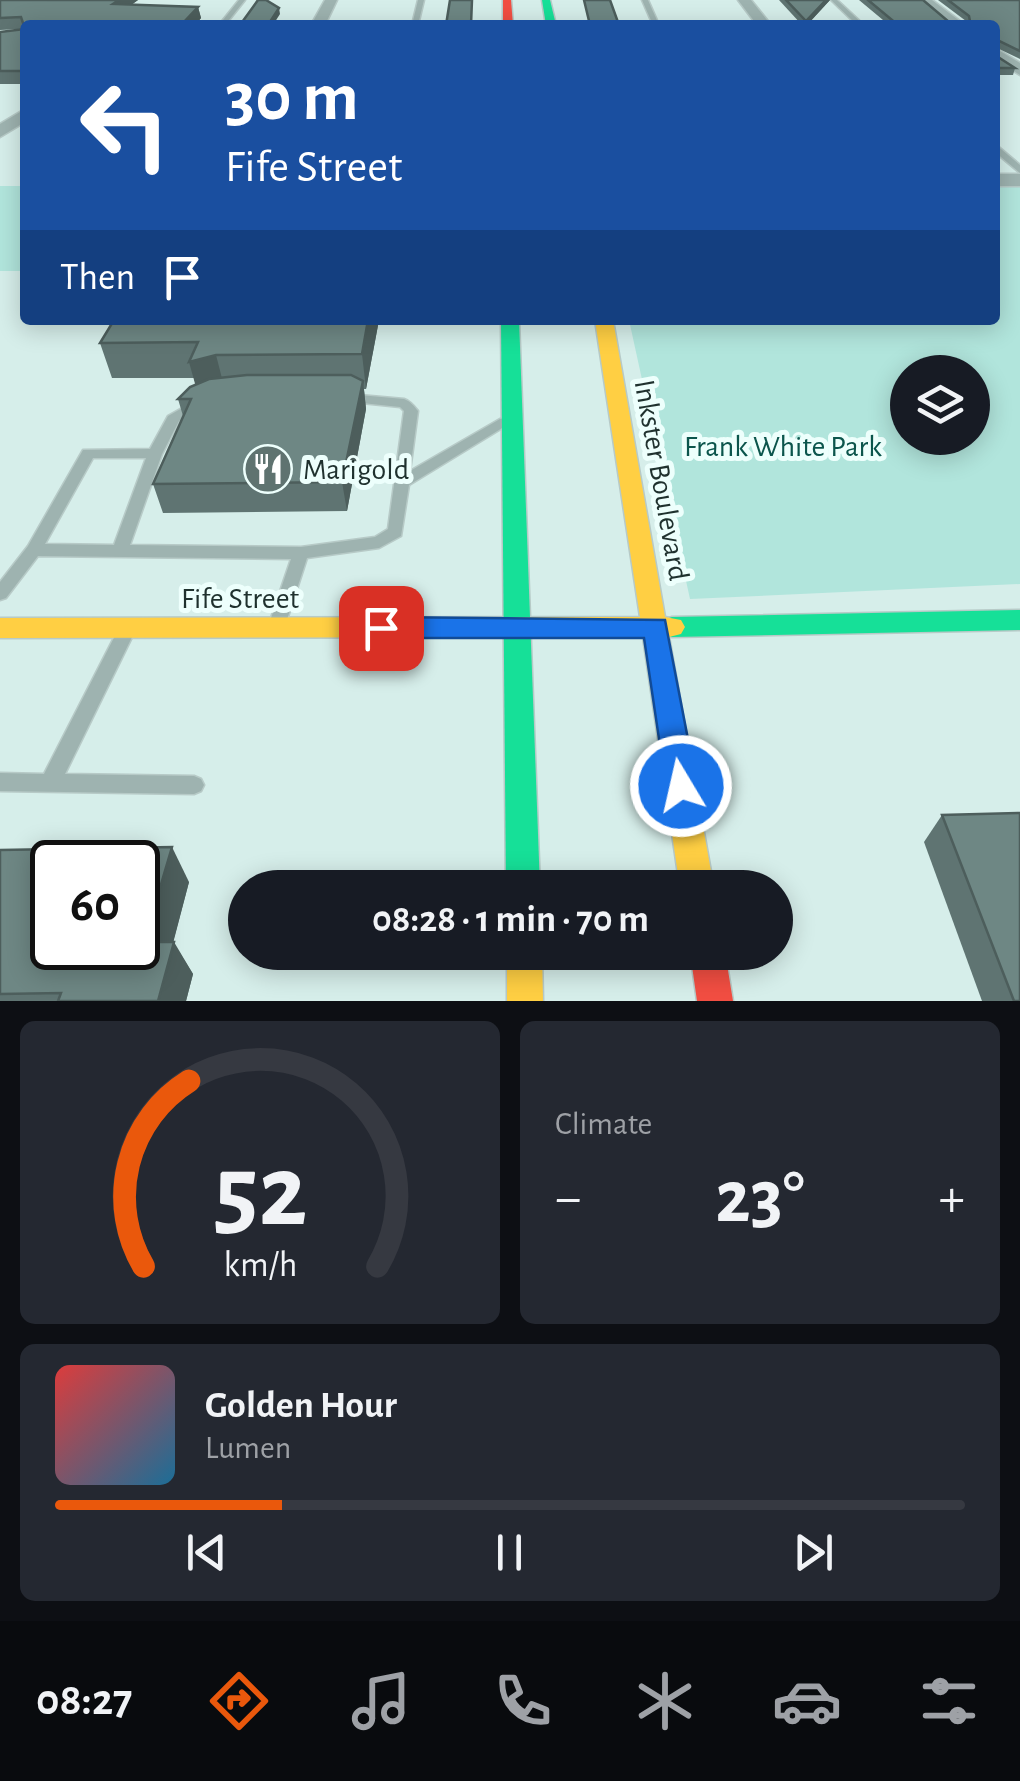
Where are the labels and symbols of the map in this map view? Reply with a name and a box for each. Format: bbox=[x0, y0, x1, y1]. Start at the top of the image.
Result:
street label: Inkster Boulevard bbox=[629, 377, 693, 583]
park label: Frank White Park bbox=[684, 432, 882, 462]
restaurant icon: Marigold bbox=[242, 443, 294, 495]
place label: Marigold bbox=[303, 455, 409, 485]
street label: Fife Street bbox=[181, 584, 300, 614]
pin bbox=[339, 586, 424, 671]
position arrow bbox=[629, 734, 733, 838]
speed limit sign: 60 bbox=[30, 840, 160, 970]

